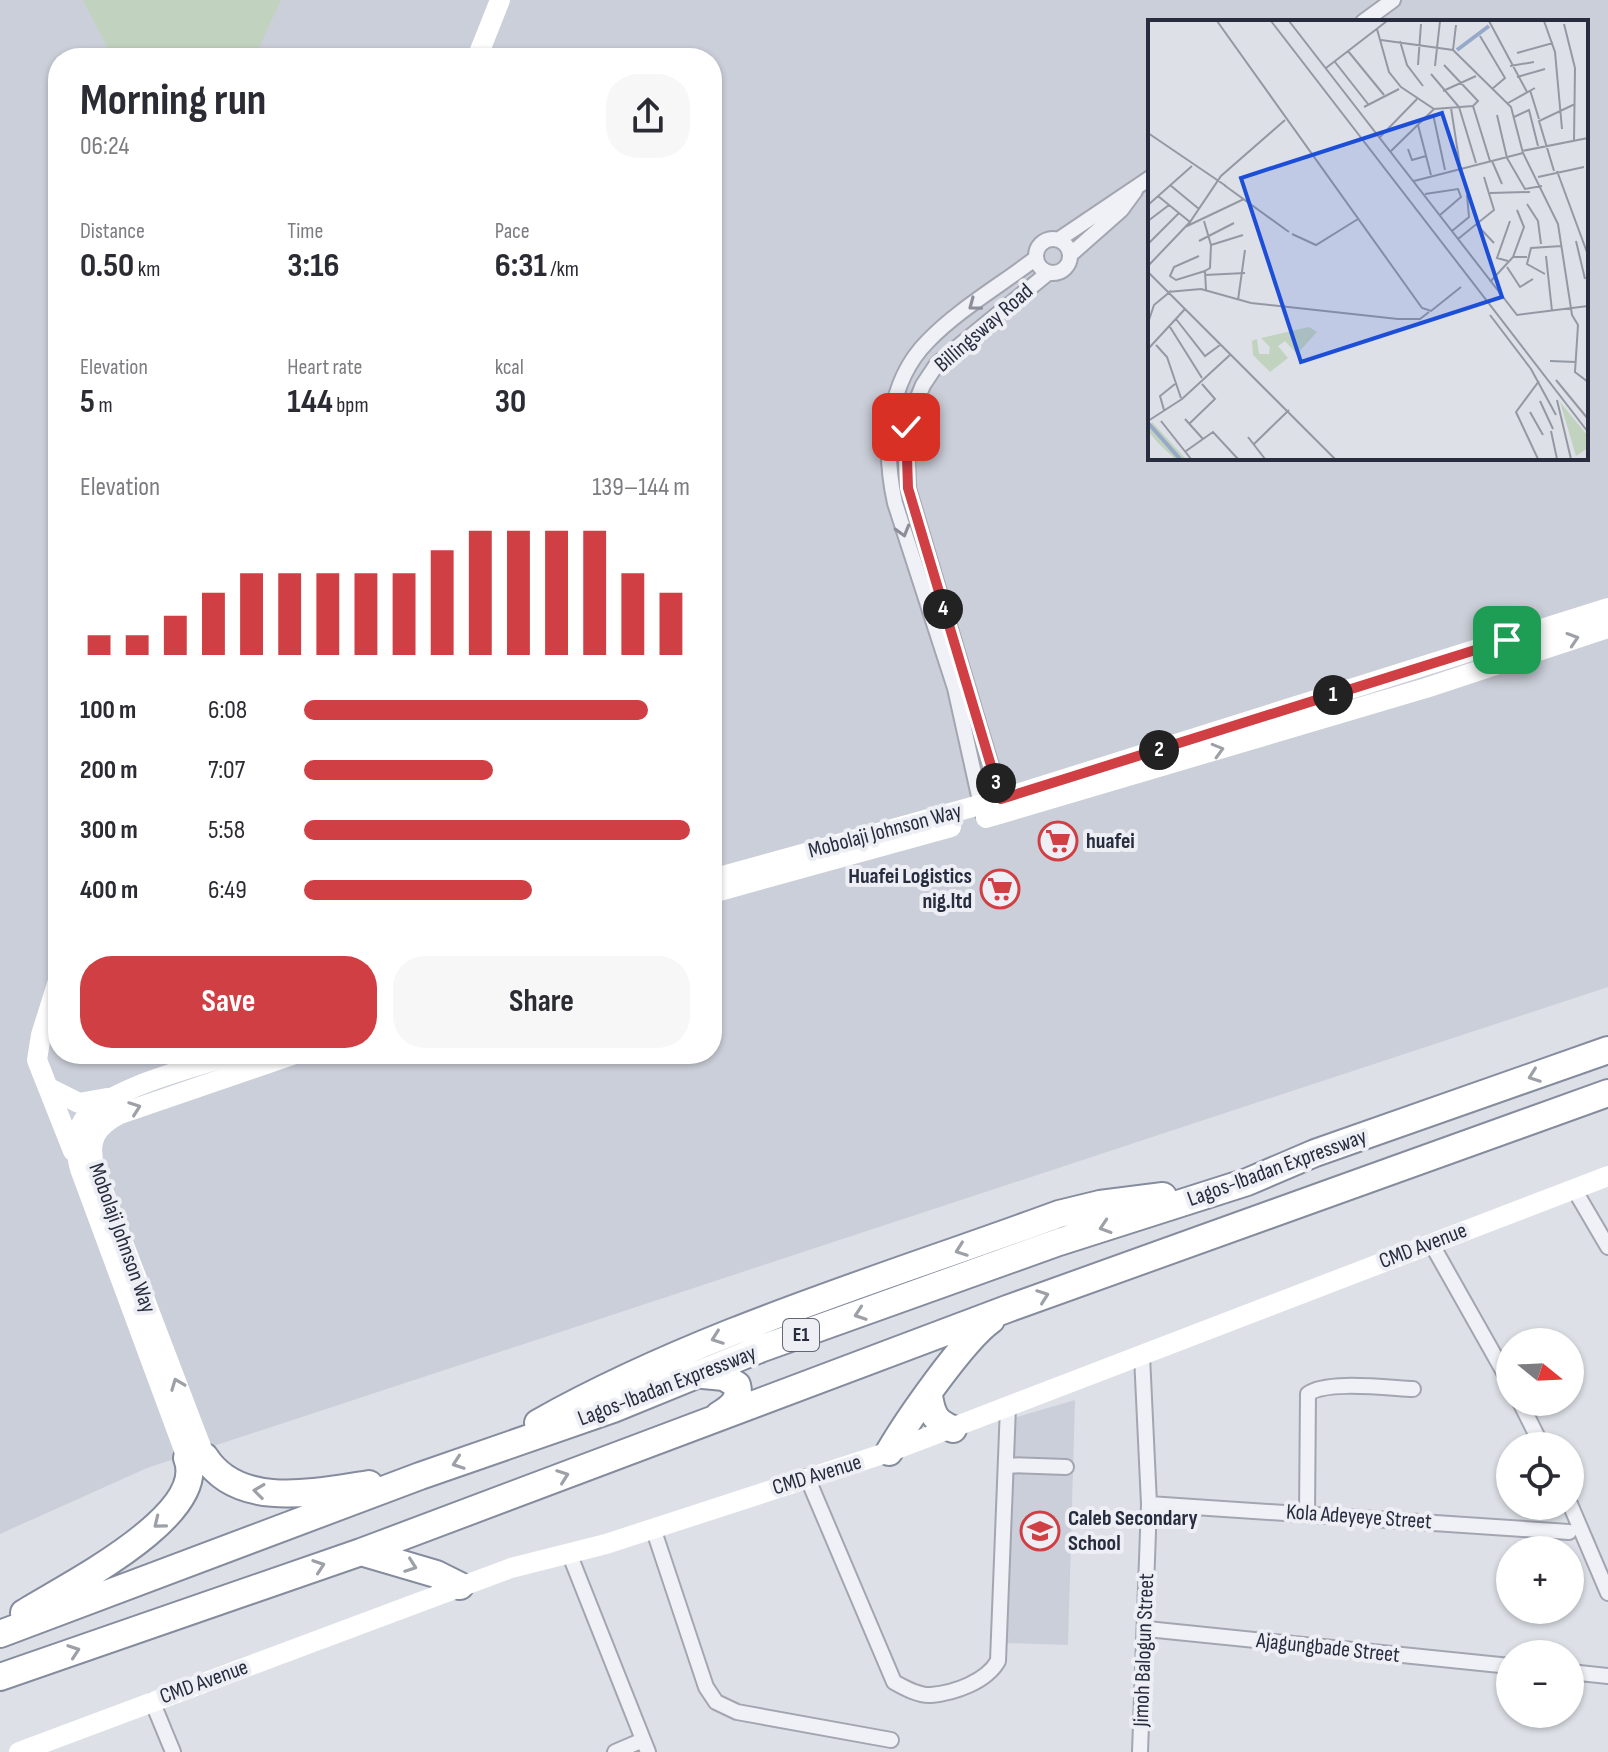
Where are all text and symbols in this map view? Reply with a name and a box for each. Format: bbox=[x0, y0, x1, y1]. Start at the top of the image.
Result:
inset map bbox=[1148, 20, 1588, 460]
text: Morning run bbox=[80, 74, 266, 127]
button: share bbox=[606, 74, 690, 158]
text: 06:24 bbox=[80, 131, 129, 162]
text: Distance bbox=[80, 218, 145, 245]
text: Time bbox=[287, 218, 323, 245]
text: Pace bbox=[495, 218, 530, 245]
text: 0.50 bbox=[80, 245, 134, 286]
text: 3:16 bbox=[287, 245, 339, 286]
text: 6:31 bbox=[495, 245, 547, 286]
text: km bbox=[134, 256, 160, 283]
text: /km bbox=[547, 256, 579, 283]
street label: Billingsway Road bbox=[929, 278, 1039, 378]
one-way arrow bbox=[968, 296, 983, 310]
text: Elevation bbox=[80, 354, 148, 381]
text: Heart rate bbox=[287, 354, 362, 381]
text: kcal bbox=[495, 354, 524, 381]
text: 5 bbox=[80, 381, 95, 422]
text: 144 bbox=[287, 381, 333, 422]
text: 30 bbox=[495, 381, 526, 422]
text: m bbox=[95, 392, 113, 419]
text: bpm bbox=[333, 392, 369, 419]
pin bbox=[872, 393, 940, 461]
icon: check bbox=[884, 405, 928, 449]
text: Elevation bbox=[80, 472, 160, 503]
text: 139–144 m bbox=[592, 472, 690, 503]
one-way arrow bbox=[894, 524, 910, 538]
pin: 4 bbox=[923, 589, 963, 629]
text: 4 bbox=[938, 595, 948, 622]
pin bbox=[1473, 606, 1541, 674]
icon: arrive bbox=[1485, 618, 1529, 662]
one-way arrow bbox=[1565, 633, 1579, 649]
pin: 1 bbox=[1313, 675, 1353, 715]
text: 1 bbox=[1329, 681, 1337, 708]
text: 100 m bbox=[80, 695, 136, 726]
text: 6:08 bbox=[208, 695, 247, 726]
pin: 2 bbox=[1139, 730, 1179, 770]
text: 2 bbox=[1154, 736, 1164, 763]
one-way arrow bbox=[1211, 743, 1224, 759]
text: 200 m bbox=[80, 755, 137, 786]
text: 7:07 bbox=[208, 755, 245, 786]
pin: 3 bbox=[976, 763, 1016, 803]
text: 3 bbox=[991, 769, 1001, 796]
street label: Mobolaji Johnson Way bbox=[805, 797, 965, 864]
text: 300 m bbox=[80, 815, 138, 846]
text: 5:58 bbox=[208, 815, 245, 846]
supermarket icon: huafei bbox=[1037, 820, 1079, 862]
place label: huafei bbox=[1086, 828, 1135, 855]
place label: Huafei Logistics nig.ltd bbox=[848, 863, 972, 915]
supermarket icon: Huafei Logistics nig.ltd bbox=[979, 868, 1021, 910]
text: 400 m bbox=[80, 875, 138, 906]
text: 6:49 bbox=[208, 875, 247, 906]
button: Save bbox=[80, 956, 377, 1048]
button: Share bbox=[393, 956, 690, 1048]
one-way arrow bbox=[1528, 1066, 1542, 1082]
one-way arrow bbox=[128, 1102, 142, 1118]
street label: Lagos-Ibadan Expressway bbox=[1184, 1123, 1371, 1213]
street label: Mobolaji Johnson Way bbox=[82, 1159, 162, 1317]
street label: CMD Avenue bbox=[1375, 1217, 1471, 1275]
one-way arrow bbox=[1098, 1218, 1112, 1234]
one-way arrow bbox=[955, 1240, 969, 1257]
one-way arrow bbox=[1035, 1290, 1049, 1306]
one-way arrow bbox=[853, 1304, 867, 1321]
road number: E1 bbox=[783, 1319, 819, 1351]
north arrow bbox=[1496, 1328, 1584, 1416]
map controls bbox=[1496, 1328, 1584, 1728]
one-way arrow bbox=[710, 1329, 724, 1345]
street label: Lagos-Ibadan Expressway bbox=[574, 1339, 760, 1432]
one-way arrow bbox=[170, 1378, 187, 1392]
button: locate bbox=[1496, 1432, 1584, 1520]
street label: CMD Avenue bbox=[769, 1449, 865, 1501]
one-way arrow bbox=[452, 1453, 466, 1469]
one-way arrow bbox=[555, 1469, 569, 1486]
one-way arrow bbox=[253, 1482, 266, 1499]
street label: Kola Adeyeye Street bbox=[1285, 1498, 1433, 1536]
place label: Caleb Secondary School bbox=[1068, 1505, 1198, 1557]
school or university icon: Caleb Secondary School bbox=[1019, 1510, 1061, 1552]
one-way arrow bbox=[154, 1513, 168, 1528]
button: + bbox=[1496, 1536, 1584, 1624]
one-way arrow bbox=[404, 1557, 418, 1573]
one-way arrow bbox=[312, 1560, 326, 1576]
street label: Jimoh Balogun Street bbox=[1128, 1573, 1160, 1728]
street label: Ajagungbade Street bbox=[1254, 1627, 1401, 1669]
button: − bbox=[1496, 1640, 1584, 1728]
one-way arrow bbox=[66, 1645, 80, 1661]
street label: CMD Avenue bbox=[156, 1654, 252, 1710]

